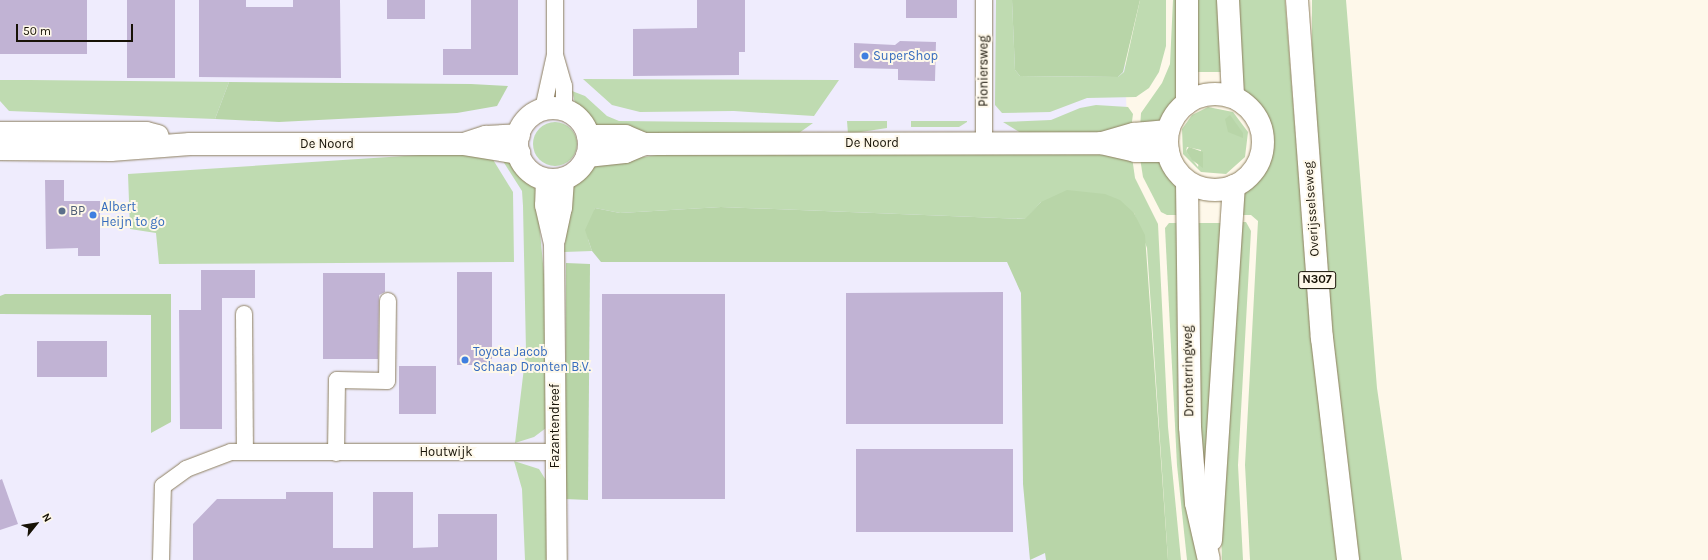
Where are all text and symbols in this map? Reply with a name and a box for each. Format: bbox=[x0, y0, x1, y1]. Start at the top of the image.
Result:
scale bar bbox=[18, 16, 135, 42]
text: 50 m bbox=[23, 24, 51, 38]
street label: Pioniersweg bbox=[976, 35, 992, 107]
place label: SuperShop bbox=[873, 48, 938, 64]
marker: SuperShop bbox=[860, 51, 870, 61]
street label: De Noord bbox=[845, 135, 899, 151]
street label: De Noord bbox=[300, 136, 354, 152]
street label: Overijsselseweg bbox=[1301, 161, 1323, 257]
place label: Albert Heijn to go bbox=[101, 200, 165, 231]
place label: BP bbox=[70, 203, 85, 219]
marker: BP bbox=[57, 206, 67, 216]
marker: Albert Heijn to go bbox=[88, 210, 98, 220]
road number: N307 bbox=[1298, 270, 1336, 290]
street label: Dronterringweg bbox=[1180, 325, 1198, 417]
place label: Toyota Jacob Schaap Dronten B.V. bbox=[473, 345, 591, 376]
marker: Toyota Jacob Schaap Dronten B.V. bbox=[460, 355, 470, 365]
street label: Fazantendreef bbox=[547, 384, 563, 468]
street label: Houtwijk bbox=[419, 444, 473, 460]
north arrow bbox=[16, 504, 56, 544]
text: N bbox=[39, 511, 54, 524]

